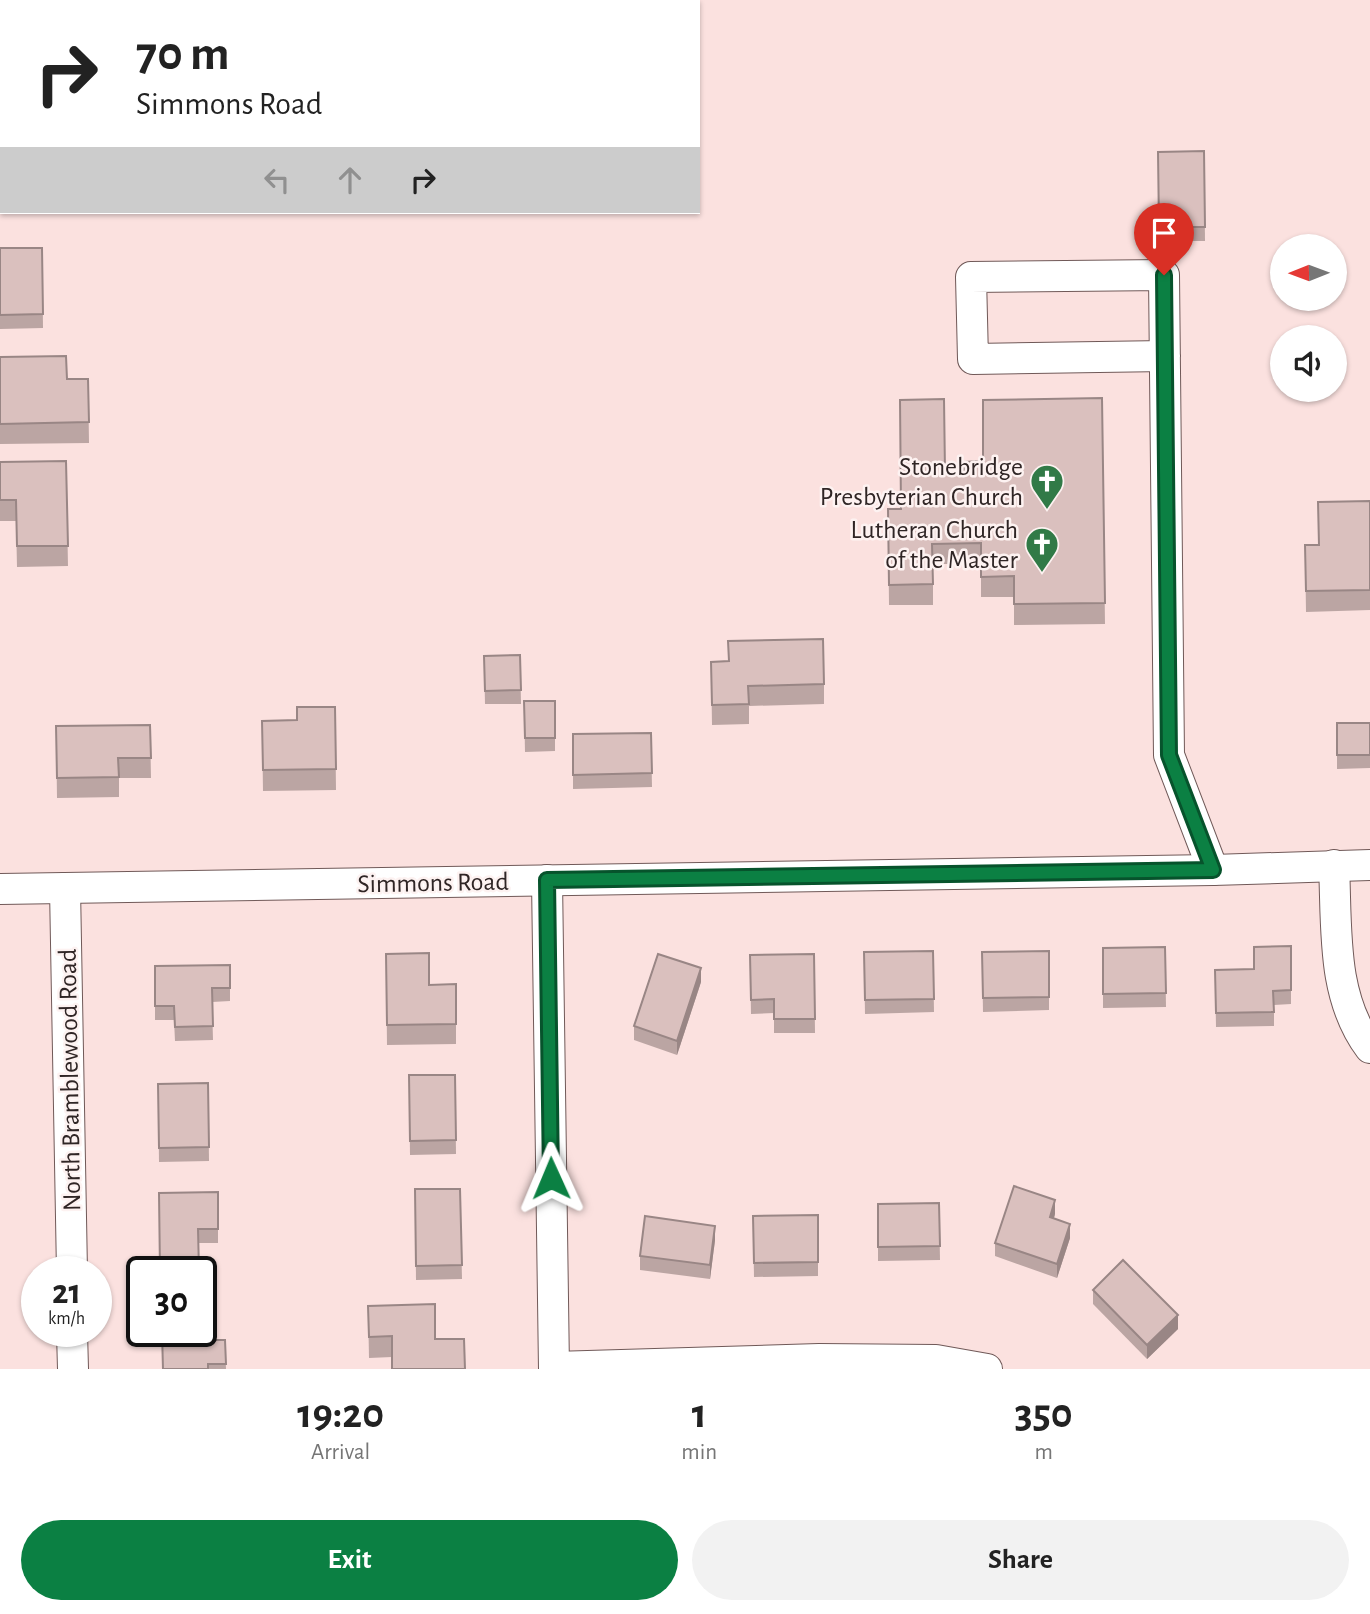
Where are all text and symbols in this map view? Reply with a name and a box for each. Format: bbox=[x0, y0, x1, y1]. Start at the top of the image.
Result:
icon: right bbox=[21, 28, 112, 119]
text: 70 m bbox=[136, 30, 230, 79]
text: Simmons Road bbox=[136, 88, 322, 120]
icon: left bbox=[258, 161, 296, 199]
icon: ahead bbox=[331, 161, 369, 199]
icon: right bbox=[404, 161, 442, 199]
pin bbox=[1134, 203, 1194, 275]
icon: arrive bbox=[1145, 214, 1183, 252]
north arrow bbox=[1270, 234, 1348, 312]
map controls bbox=[1270, 234, 1347, 402]
button: sound bbox=[1270, 325, 1347, 402]
place label: Stonebridge Presbyterian Church bbox=[820, 454, 1023, 510]
church icon: Stonebridge Presbyterian Church bbox=[1028, 462, 1066, 511]
place label: Lutheran Church of the Master bbox=[851, 517, 1019, 573]
church icon: Lutheran Church of the Master bbox=[1023, 525, 1061, 574]
street label: Simmons Road bbox=[357, 869, 509, 897]
street label: North Bramblewood Road bbox=[55, 948, 85, 1211]
position arrow bbox=[514, 1141, 588, 1215]
speed limit sign: 30 bbox=[126, 1256, 217, 1347]
text: 21 bbox=[52, 1275, 81, 1310]
text: km/h bbox=[48, 1310, 85, 1328]
text: 19:20 bbox=[297, 1393, 384, 1435]
text: 1 bbox=[692, 1393, 707, 1435]
text: 350 bbox=[1015, 1393, 1073, 1435]
text: Arrival bbox=[311, 1441, 370, 1464]
text: min bbox=[681, 1441, 717, 1464]
text: m bbox=[1034, 1441, 1053, 1464]
button: Exit bbox=[21, 1520, 678, 1600]
button: Share bbox=[692, 1520, 1349, 1600]

